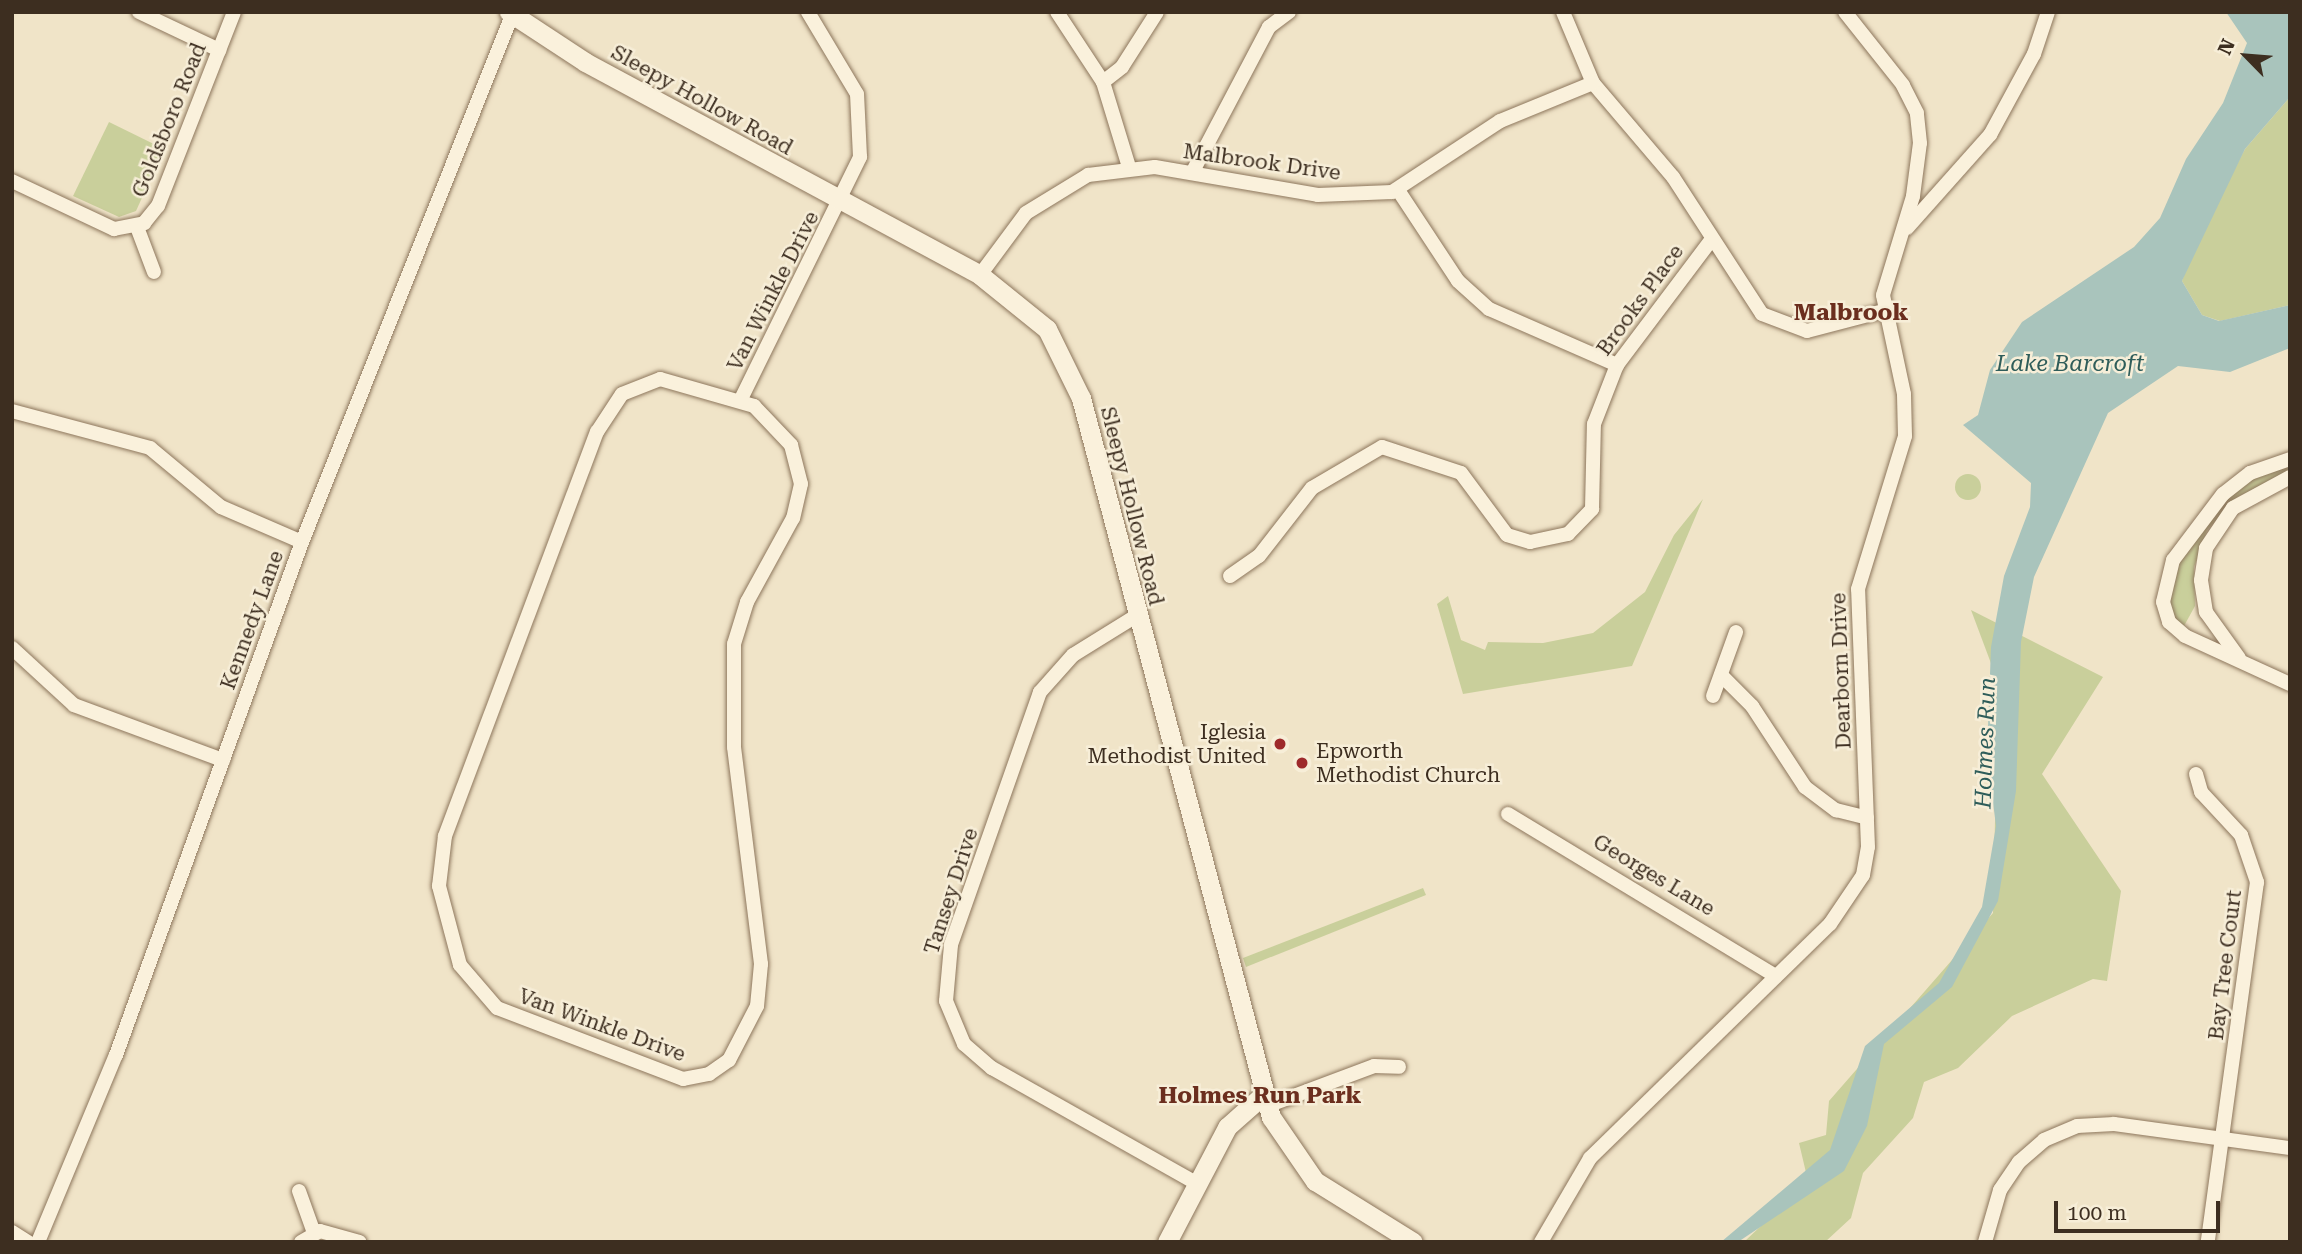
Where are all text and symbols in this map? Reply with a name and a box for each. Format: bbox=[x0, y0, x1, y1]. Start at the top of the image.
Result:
north arrow bbox=[2211, 21, 2281, 91]
text: N bbox=[2213, 35, 2240, 58]
street label: Goldsboro Road bbox=[127, 39, 211, 201]
street label: Sleepy Hollow Road bbox=[607, 40, 797, 160]
street label: Malbrook Drive bbox=[1182, 138, 1342, 186]
street label: Van Winkle Drive bbox=[722, 207, 824, 375]
street label: Brooks Place bbox=[1591, 240, 1689, 360]
district label: Malbrook bbox=[1794, 299, 1908, 327]
water label: Lake Barcroft bbox=[1996, 350, 2144, 378]
street label: Sleepy Hollow Road bbox=[1095, 404, 1169, 608]
street label: Kennedy Lane bbox=[215, 547, 289, 693]
street label: Dearborn Drive bbox=[1826, 592, 1856, 750]
water label: Holmes Run bbox=[1970, 677, 2002, 809]
place label: Iglesia Methodist United bbox=[1088, 719, 1266, 769]
marker: Iglesia Methodist United bbox=[1272, 736, 1288, 752]
place label: Epworth Methodist Church bbox=[1316, 738, 1500, 788]
marker: Epworth Methodist Church bbox=[1294, 755, 1310, 771]
street label: Tansey Drive bbox=[919, 825, 983, 957]
street label: Georges Lane bbox=[1589, 829, 1719, 921]
street label: Bay Tree Court bbox=[2203, 888, 2247, 1042]
street label: Van Winkle Drive bbox=[515, 983, 689, 1067]
district label: Holmes Run Park bbox=[1159, 1082, 1361, 1110]
scale bar bbox=[2057, 1188, 2223, 1232]
text: 100 m bbox=[2067, 1201, 2127, 1225]

